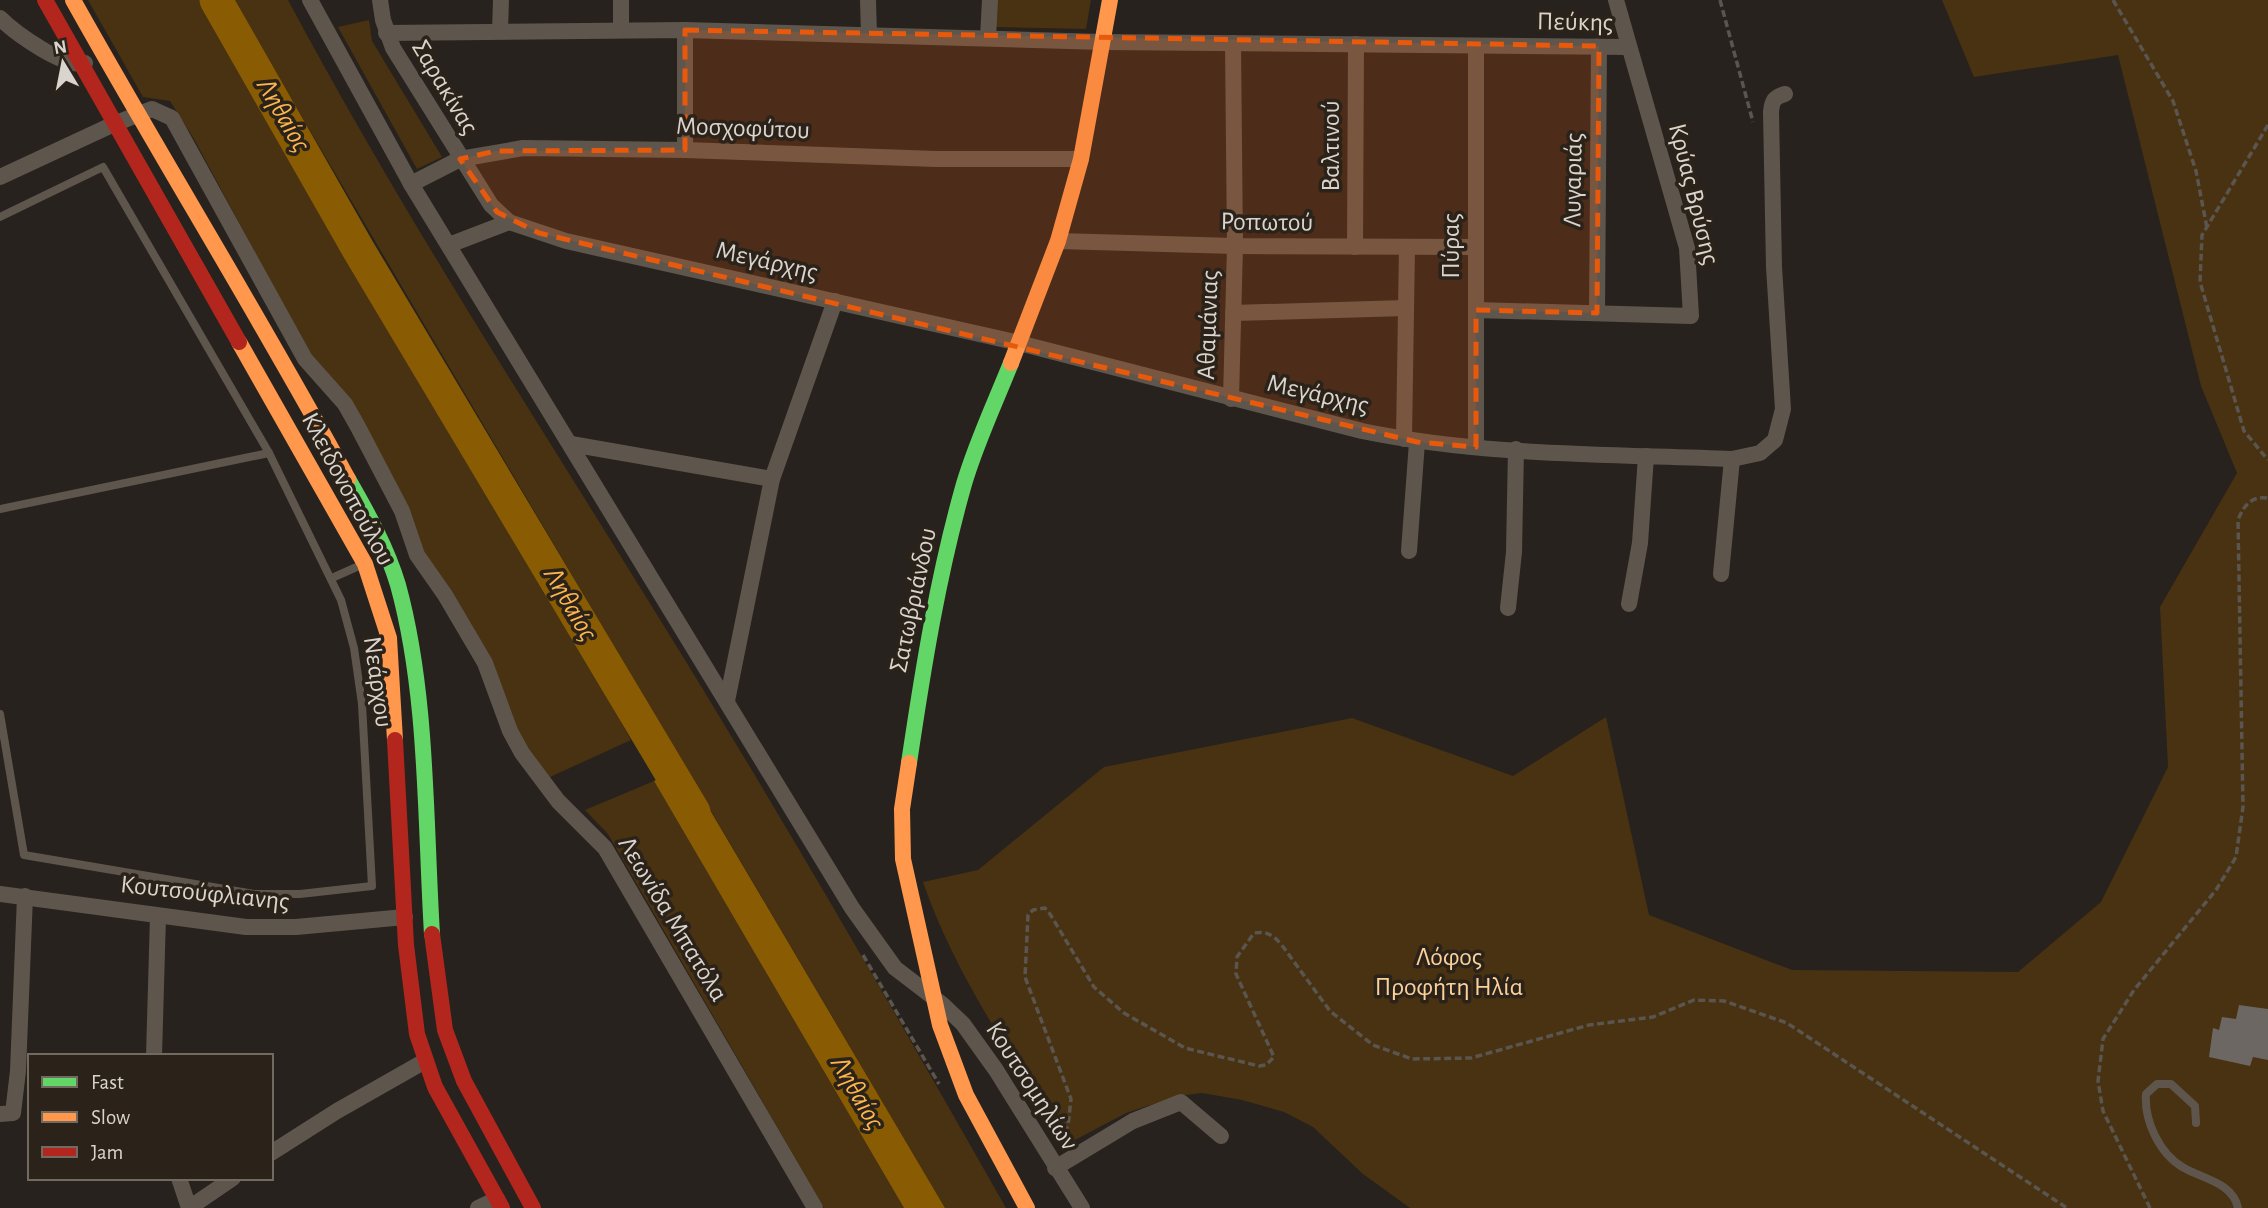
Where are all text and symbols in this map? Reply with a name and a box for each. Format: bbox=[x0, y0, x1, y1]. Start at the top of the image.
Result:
street label: Πεύκης bbox=[1537, 8, 1613, 36]
north arrow bbox=[28, 28, 98, 98]
street label: Σαρακίνας bbox=[407, 35, 483, 139]
text: N bbox=[52, 37, 68, 58]
water label: Ληθαίος bbox=[250, 73, 315, 157]
street label: Βαλτινού bbox=[1318, 101, 1344, 191]
street label: Μοσχοφύτου bbox=[676, 113, 810, 143]
street label: Κρύας Βρύσης bbox=[1664, 121, 1724, 267]
street label: Λυγαριάς bbox=[1559, 133, 1587, 227]
street label: Ροπωτού bbox=[1221, 208, 1313, 236]
street label: Πύρας bbox=[1438, 213, 1464, 279]
street label: Μεγάρχης bbox=[714, 237, 820, 285]
street label: Αθαμάνιας bbox=[1193, 270, 1223, 380]
street label: Μεγάρχης bbox=[1265, 370, 1371, 418]
street label: Κλειδονοπούλου bbox=[297, 408, 399, 570]
street label: Σατωβριάνδου bbox=[885, 525, 941, 675]
water label: Ληθαίος bbox=[537, 562, 602, 646]
street label: Νεάρχου bbox=[359, 635, 397, 729]
street label: Λεωνίδα Μπατόλα bbox=[614, 832, 732, 1006]
street label: Κουτσούφλιανης bbox=[119, 871, 291, 915]
park label: Λόφος Προφήτη Ηλία bbox=[1375, 944, 1523, 1000]
street label: Κουτσομηλίων bbox=[981, 1017, 1083, 1155]
water label: Ληθαίος bbox=[824, 1051, 889, 1135]
legend bbox=[28, 1054, 273, 1180]
text: Fast bbox=[91, 1072, 124, 1093]
text: Slow bbox=[91, 1107, 130, 1128]
text: Jam bbox=[91, 1142, 123, 1163]

